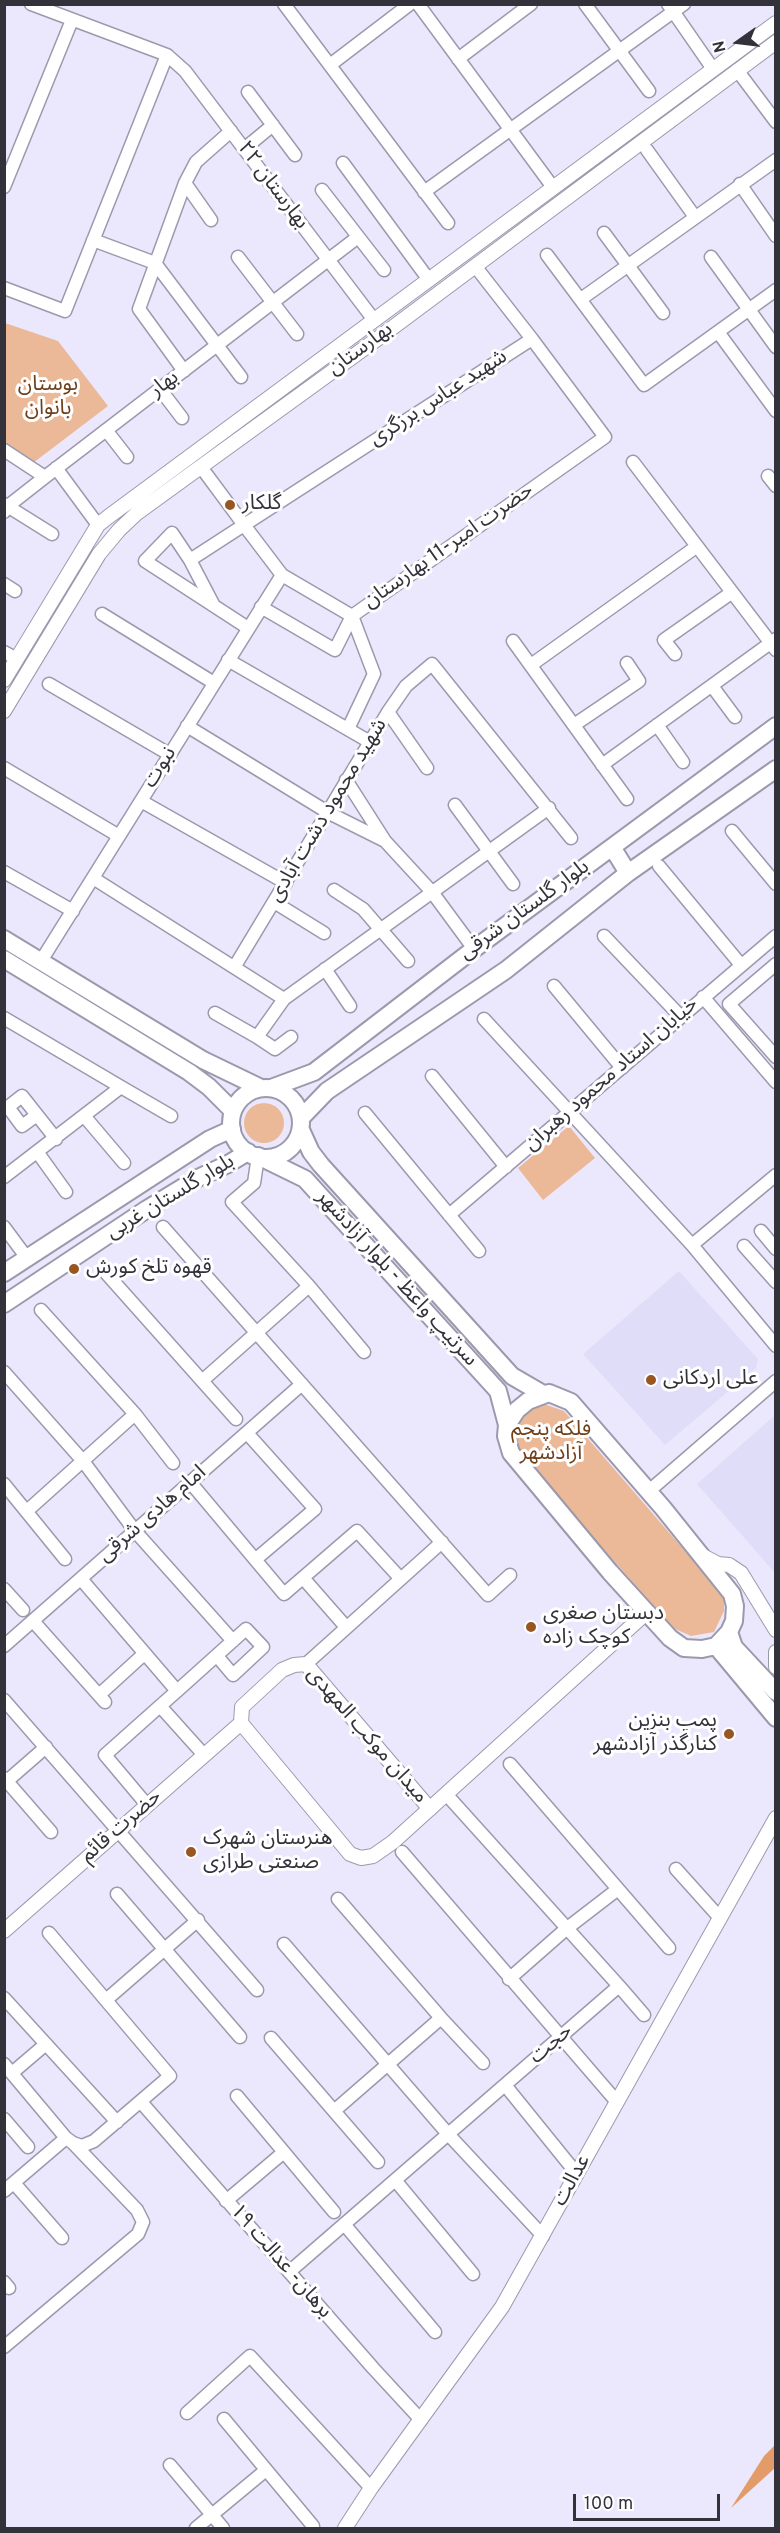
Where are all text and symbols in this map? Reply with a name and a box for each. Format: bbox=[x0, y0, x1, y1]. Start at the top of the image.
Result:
north arrow bbox=[708, 12, 768, 72]
text: N bbox=[709, 38, 732, 54]
street label: بهارستان ۲۲ bbox=[231, 137, 313, 235]
street label: بهارستان bbox=[324, 318, 398, 382]
street label: شهید عباس برزگری bbox=[365, 345, 513, 453]
street label: بهار bbox=[145, 366, 185, 404]
park label: بوستان بانوان bbox=[18, 373, 78, 423]
street label: حضرت امیر-11 بهارستان bbox=[359, 479, 539, 615]
place label: گلکار bbox=[242, 492, 281, 518]
marker: گلکار bbox=[223, 498, 237, 512]
street label: شهید محمود دشت آبادی bbox=[264, 715, 394, 907]
street label: نبوت bbox=[139, 743, 183, 793]
street label: بلوار گلستان شرقی bbox=[455, 855, 595, 967]
street label: خیابان استاد محمود رهبران bbox=[520, 993, 704, 1157]
street label: بلوار گلستان غربی bbox=[102, 1150, 240, 1246]
street label: سرتیپ واعظ - بلوار آزادشهر bbox=[310, 1186, 482, 1372]
place label: قهوه تلخ کورش bbox=[86, 1256, 212, 1282]
marker: قهوه تلخ کورش bbox=[67, 1262, 81, 1276]
place label: علی اردکانی bbox=[663, 1367, 758, 1393]
marker: علی اردکانی bbox=[644, 1373, 658, 1387]
park label: فلکه پنجم آزادشهر bbox=[511, 1418, 591, 1468]
street label: امام هادی شرقی bbox=[94, 1461, 212, 1569]
place label: دبستان صغری کوچک زاده bbox=[543, 1602, 664, 1652]
marker: دبستان صغری کوچک زاده bbox=[524, 1620, 538, 1634]
street label: میدان موکب المهدی bbox=[300, 1663, 432, 1809]
place label: پمپ بنزین کنارگذر آزادشهر bbox=[593, 1709, 717, 1759]
marker: پمپ بنزین کنارگذر آزادشهر bbox=[722, 1727, 736, 1741]
street label: حضرت قائم bbox=[76, 1785, 168, 1869]
place label: هنرستان شهرک صنعتی طرازی bbox=[203, 1827, 333, 1877]
marker: هنرستان شهرک صنعتی طرازی bbox=[184, 1845, 198, 1859]
street label: حجت bbox=[525, 2020, 579, 2070]
street label: عدالت bbox=[549, 2151, 597, 2211]
street label: برهان- عدالت ۱۹ bbox=[224, 2200, 336, 2324]
scale bar bbox=[576, 2482, 723, 2520]
text: 100 m bbox=[584, 2493, 633, 2516]

